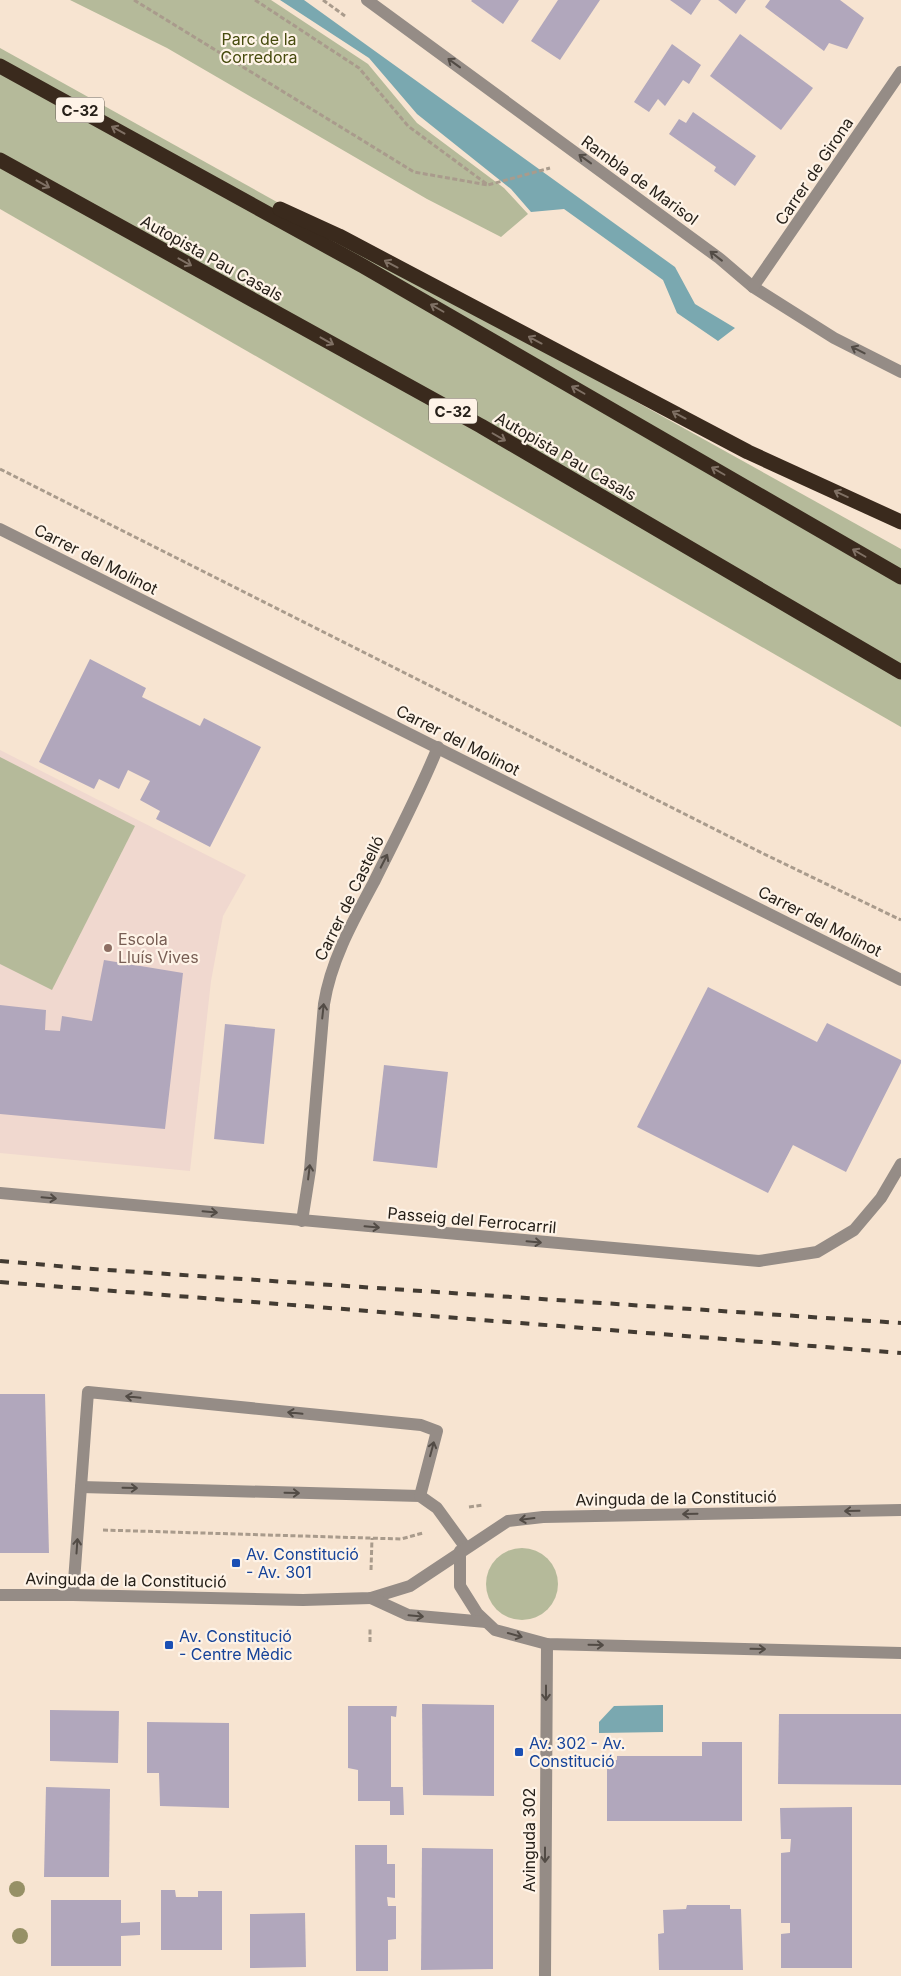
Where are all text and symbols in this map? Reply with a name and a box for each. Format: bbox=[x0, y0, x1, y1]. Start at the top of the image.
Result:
park label: Parc de la Corredora bbox=[220, 29, 298, 67]
one-way arrow bbox=[448, 58, 461, 69]
road number: C-32 bbox=[56, 98, 104, 122]
street label: Carrer de Girona bbox=[771, 113, 857, 229]
one-way arrow bbox=[111, 125, 126, 134]
street label: Rambla de Marisol bbox=[578, 131, 702, 229]
one-way arrow bbox=[579, 154, 592, 165]
one-way arrow bbox=[35, 179, 49, 189]
street label: Autopista Pau Casals bbox=[137, 211, 287, 305]
one-way arrow bbox=[710, 250, 723, 261]
one-way arrow bbox=[177, 258, 191, 268]
one-way arrow bbox=[384, 259, 399, 269]
one-way arrow bbox=[430, 303, 444, 313]
one-way arrow bbox=[528, 335, 543, 344]
one-way arrow bbox=[319, 337, 334, 346]
one-way arrow bbox=[851, 345, 866, 354]
one-way arrow bbox=[571, 384, 585, 394]
road number: C-32 bbox=[429, 398, 477, 424]
street label: Autopista Pau Casals bbox=[492, 407, 640, 505]
one-way arrow bbox=[672, 410, 687, 419]
one-way arrow bbox=[492, 433, 506, 443]
one-way arrow bbox=[712, 466, 726, 476]
one-way arrow bbox=[834, 489, 849, 498]
street label: Carrer del Molinot bbox=[31, 519, 161, 599]
one-way arrow bbox=[852, 547, 866, 557]
street label: Carrer del Molinot bbox=[393, 700, 523, 780]
street label: Carrer de Castelló bbox=[310, 832, 388, 964]
one-way arrow bbox=[380, 854, 389, 869]
street label: Carrer del Molinot bbox=[755, 881, 885, 961]
place label: Escola Lluís Vives bbox=[118, 929, 199, 967]
marker: Escola Lluís Vives bbox=[102, 942, 114, 954]
one-way arrow bbox=[318, 1003, 328, 1019]
one-way arrow bbox=[304, 1165, 314, 1181]
one-way arrow bbox=[40, 1193, 56, 1202]
street label: Passeig del Ferrocarril bbox=[387, 1203, 557, 1237]
one-way arrow bbox=[202, 1208, 218, 1217]
one-way arrow bbox=[364, 1222, 380, 1232]
one-way arrow bbox=[526, 1237, 542, 1247]
one-way arrow bbox=[125, 1392, 141, 1402]
one-way arrow bbox=[287, 1408, 303, 1418]
one-way arrow bbox=[428, 1441, 438, 1457]
one-way arrow bbox=[121, 1484, 137, 1493]
street label: Avinguda de la Constitució bbox=[575, 1486, 777, 1510]
one-way arrow bbox=[284, 1488, 300, 1497]
one-way arrow bbox=[845, 1506, 861, 1516]
one-way arrow bbox=[682, 1509, 698, 1519]
one-way arrow bbox=[520, 1514, 536, 1524]
one-way arrow bbox=[72, 1538, 81, 1554]
place label: Av. Constitució - Av. 301 bbox=[246, 1544, 359, 1582]
marker: Av. Constitució - Av. 301 bbox=[230, 1557, 242, 1569]
street label: Avinguda de la Constitució bbox=[25, 1568, 227, 1592]
one-way arrow bbox=[408, 1611, 424, 1621]
place label: Av. Constitució - Centre Mèdic bbox=[179, 1626, 293, 1664]
one-way arrow bbox=[507, 1631, 523, 1641]
marker: Av. Constitució - Centre Mèdic bbox=[163, 1639, 175, 1651]
one-way arrow bbox=[588, 1641, 604, 1650]
one-way arrow bbox=[750, 1645, 766, 1654]
one-way arrow bbox=[542, 1685, 551, 1701]
place label: Av. 302 - Av. Constitució bbox=[529, 1733, 625, 1771]
marker: Av. 302 - Av. Constitució bbox=[513, 1746, 525, 1758]
street label: Avinguda 302 bbox=[519, 1788, 539, 1892]
one-way arrow bbox=[540, 1847, 550, 1863]

